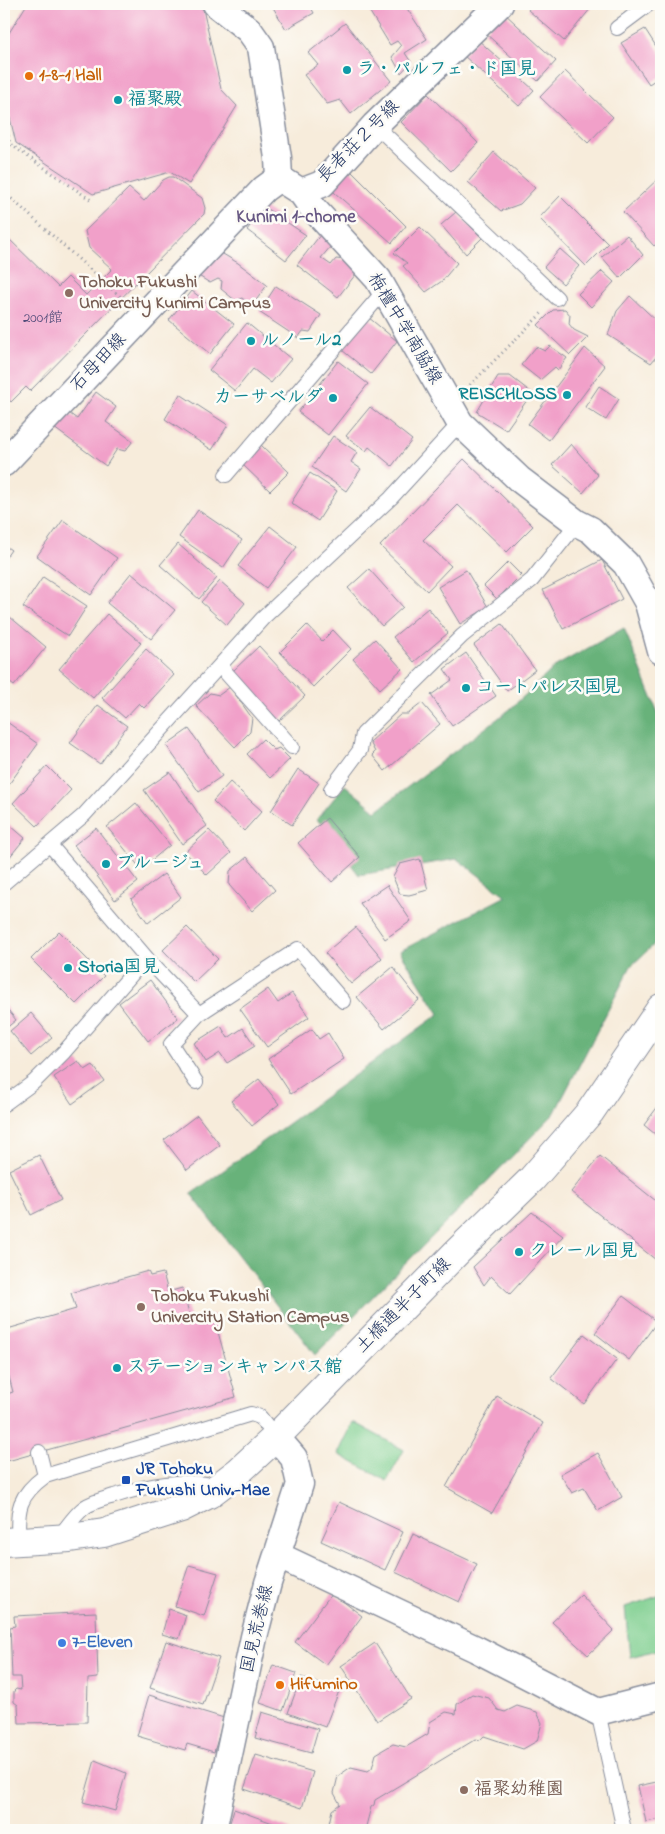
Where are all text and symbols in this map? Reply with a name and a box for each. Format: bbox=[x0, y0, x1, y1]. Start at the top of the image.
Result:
place label: ラ・パルフェ・ド国見 bbox=[357, 57, 536, 83]
place label: 1-8-1 Hall bbox=[39, 63, 101, 89]
marker: ラ・パルフェ・ド国見 bbox=[341, 64, 353, 76]
marker: 1-8-1 Hall bbox=[23, 70, 35, 82]
place label: 福聚殿 bbox=[128, 87, 182, 113]
marker: 福聚殿 bbox=[112, 94, 124, 106]
street label: 長者荘２号線 bbox=[312, 95, 406, 189]
district label: Kunimi 1-chome bbox=[236, 204, 356, 231]
street label: 栴檀中学南脇線 bbox=[360, 268, 448, 390]
place label: Tohoku Fukushi Univercity Kunimi Campus bbox=[79, 270, 271, 318]
marker: Tohoku Fukushi Univercity Kunimi Campus bbox=[63, 287, 75, 299]
house number: 2001館 bbox=[23, 307, 63, 329]
street label: 石母田線 bbox=[65, 328, 133, 398]
place label: ルノール2 bbox=[261, 328, 341, 354]
marker: ルノール2 bbox=[245, 335, 257, 347]
place label: REISCHLOSS bbox=[458, 382, 557, 408]
place label: カーサベルダ bbox=[214, 385, 323, 411]
marker: REISCHLOSS bbox=[561, 389, 573, 401]
marker: カーサベルダ bbox=[327, 392, 339, 404]
place label: コートパレス国見 bbox=[476, 675, 620, 701]
marker: コートパレス国見 bbox=[460, 682, 472, 694]
place label: ブルージュ bbox=[116, 851, 205, 877]
marker: ブルージュ bbox=[100, 858, 112, 870]
place label: Storia国見 bbox=[78, 955, 160, 981]
marker: Storia国見 bbox=[62, 962, 74, 974]
place label: クレール国見 bbox=[529, 1239, 637, 1265]
marker: クレール国見 bbox=[513, 1246, 525, 1258]
street label: 土橋通半子町線 bbox=[350, 1252, 458, 1360]
place label: Tohoku Fukushi Univercity Station Campus bbox=[151, 1284, 350, 1332]
marker: Tohoku Fukushi Univercity Station Campus bbox=[135, 1301, 147, 1313]
place label: ステーションキャンパス館 bbox=[127, 1355, 342, 1381]
marker: ステーションキャンパス館 bbox=[111, 1362, 123, 1374]
place label: JR Tohoku Fukushi Univ.-Mae bbox=[135, 1457, 271, 1504]
marker: JR Tohoku Fukushi Univ.-Mae bbox=[120, 1474, 132, 1486]
street label: 国見荒巻線 bbox=[235, 1582, 281, 1676]
place label: 7-Eleven bbox=[72, 1630, 133, 1656]
marker: 7-Eleven bbox=[56, 1637, 68, 1649]
place label: Hifumino bbox=[290, 1672, 358, 1698]
marker: Hifumino bbox=[274, 1679, 286, 1691]
place label: 福聚幼稚園 bbox=[474, 1777, 564, 1803]
marker: 福聚幼稚園 bbox=[458, 1784, 470, 1796]

